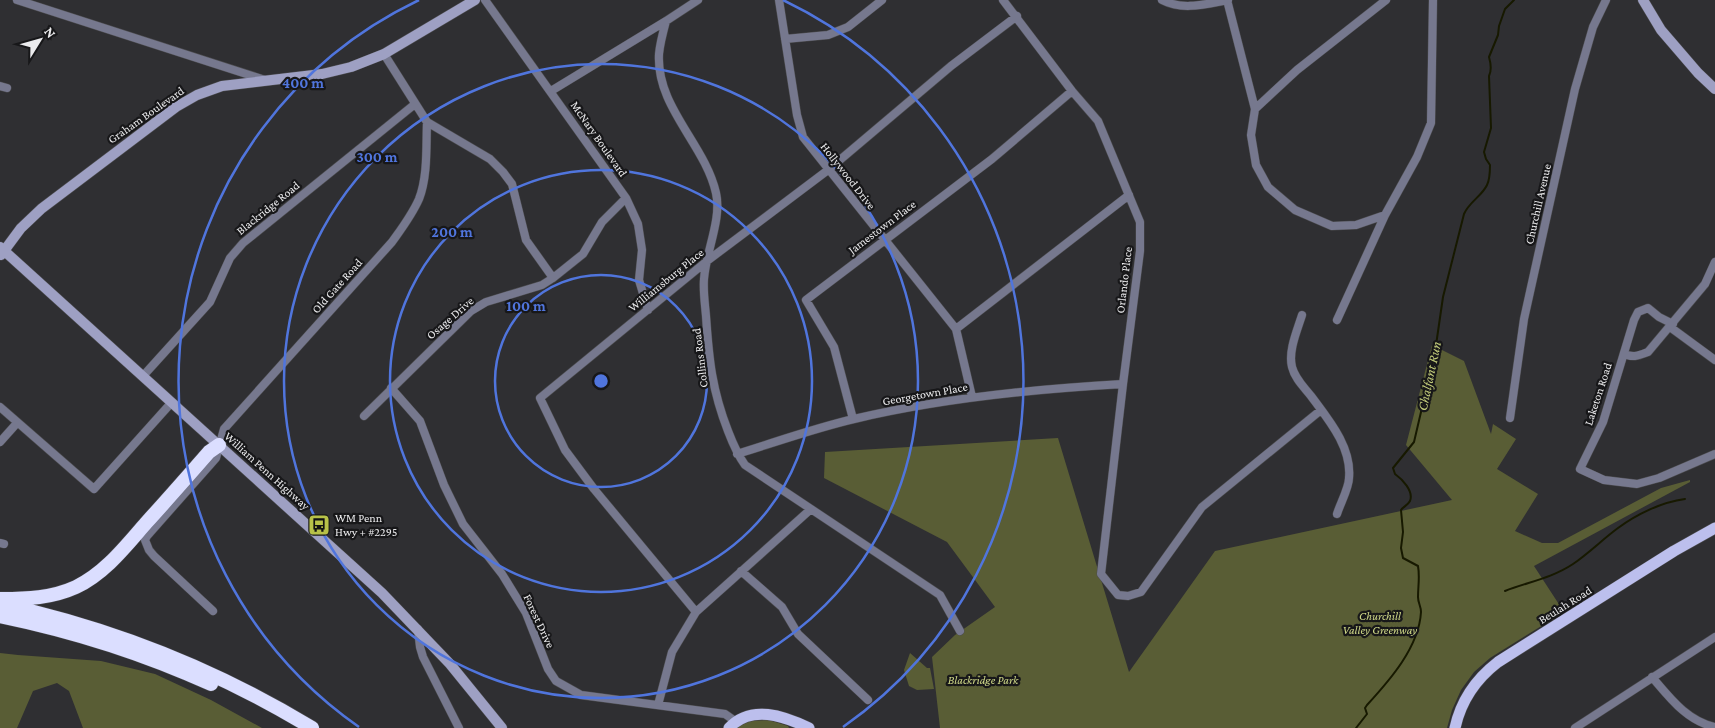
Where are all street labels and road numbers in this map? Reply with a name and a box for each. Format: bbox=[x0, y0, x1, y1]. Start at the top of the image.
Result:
street label: Graham Boulevard bbox=[105, 83, 187, 146]
street label: McNary Boulevard bbox=[568, 99, 631, 180]
street label: Hollywood Drive bbox=[818, 140, 878, 212]
street label: Churchill Avenue bbox=[1522, 162, 1554, 246]
street label: Blackridge Road bbox=[234, 178, 303, 238]
street label: Jamestown Place bbox=[845, 197, 919, 258]
street label: Williamsburg Place bbox=[626, 245, 706, 315]
street label: Orlando Place bbox=[1113, 246, 1135, 314]
street label: Old Gate Road bbox=[309, 255, 366, 316]
street label: Osage Drive bbox=[424, 294, 476, 342]
street label: Collins Road bbox=[689, 327, 711, 389]
street label: Laketon Road bbox=[1581, 360, 1615, 427]
street label: Georgetown Place bbox=[881, 380, 969, 408]
street label: William Penn Highway bbox=[221, 429, 313, 513]
street label: Beulah Road bbox=[1536, 583, 1595, 627]
street label: Forest Drive bbox=[520, 592, 558, 650]

